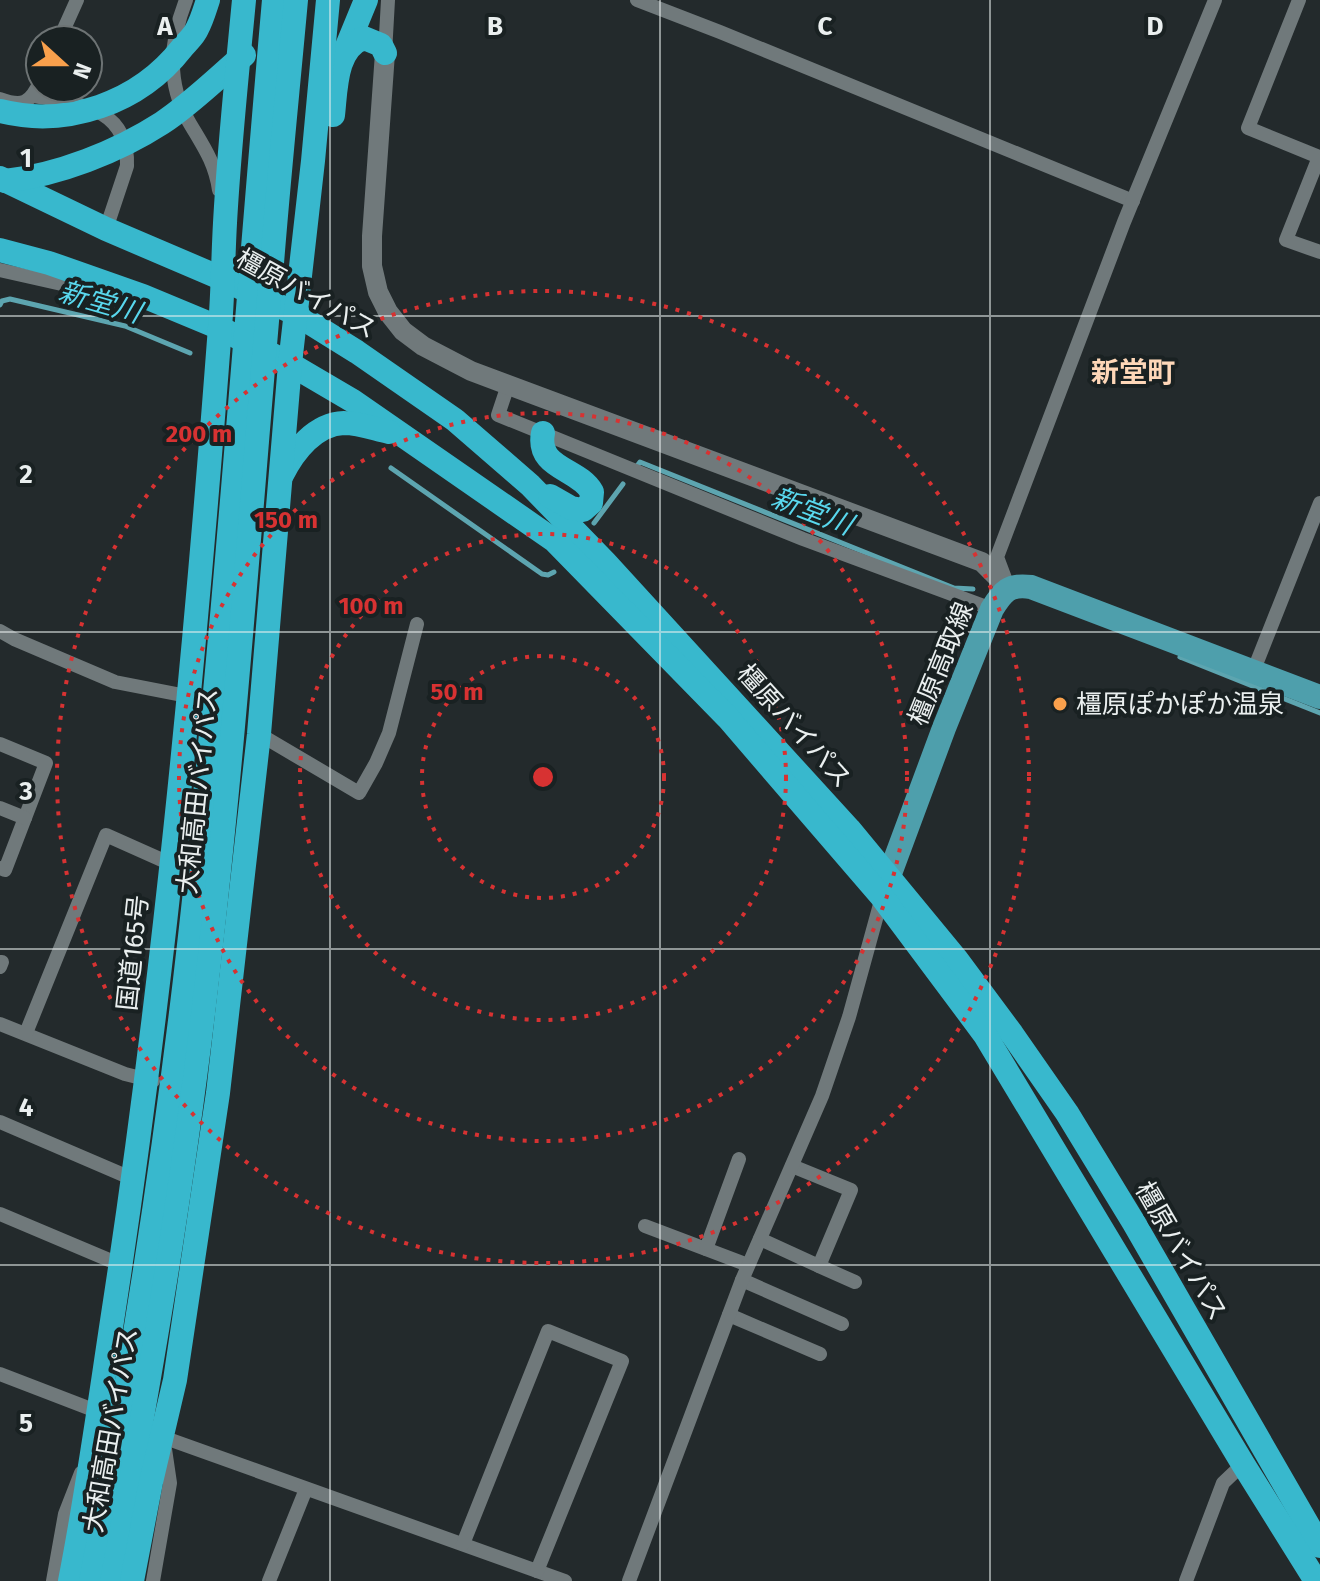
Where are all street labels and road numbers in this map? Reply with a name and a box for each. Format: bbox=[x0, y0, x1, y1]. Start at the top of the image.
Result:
street label: 橿原バイパス bbox=[230, 243, 382, 345]
street label: 橿原高取線 bbox=[902, 598, 980, 730]
street label: 橿原バイパス bbox=[730, 658, 858, 794]
street label: 大和高田バイパス bbox=[172, 686, 224, 896]
street label: 国道165号 bbox=[112, 894, 154, 1012]
street label: 橿原バイパス bbox=[1129, 1176, 1233, 1326]
street label: 大和高田バイパス bbox=[78, 1325, 144, 1535]

